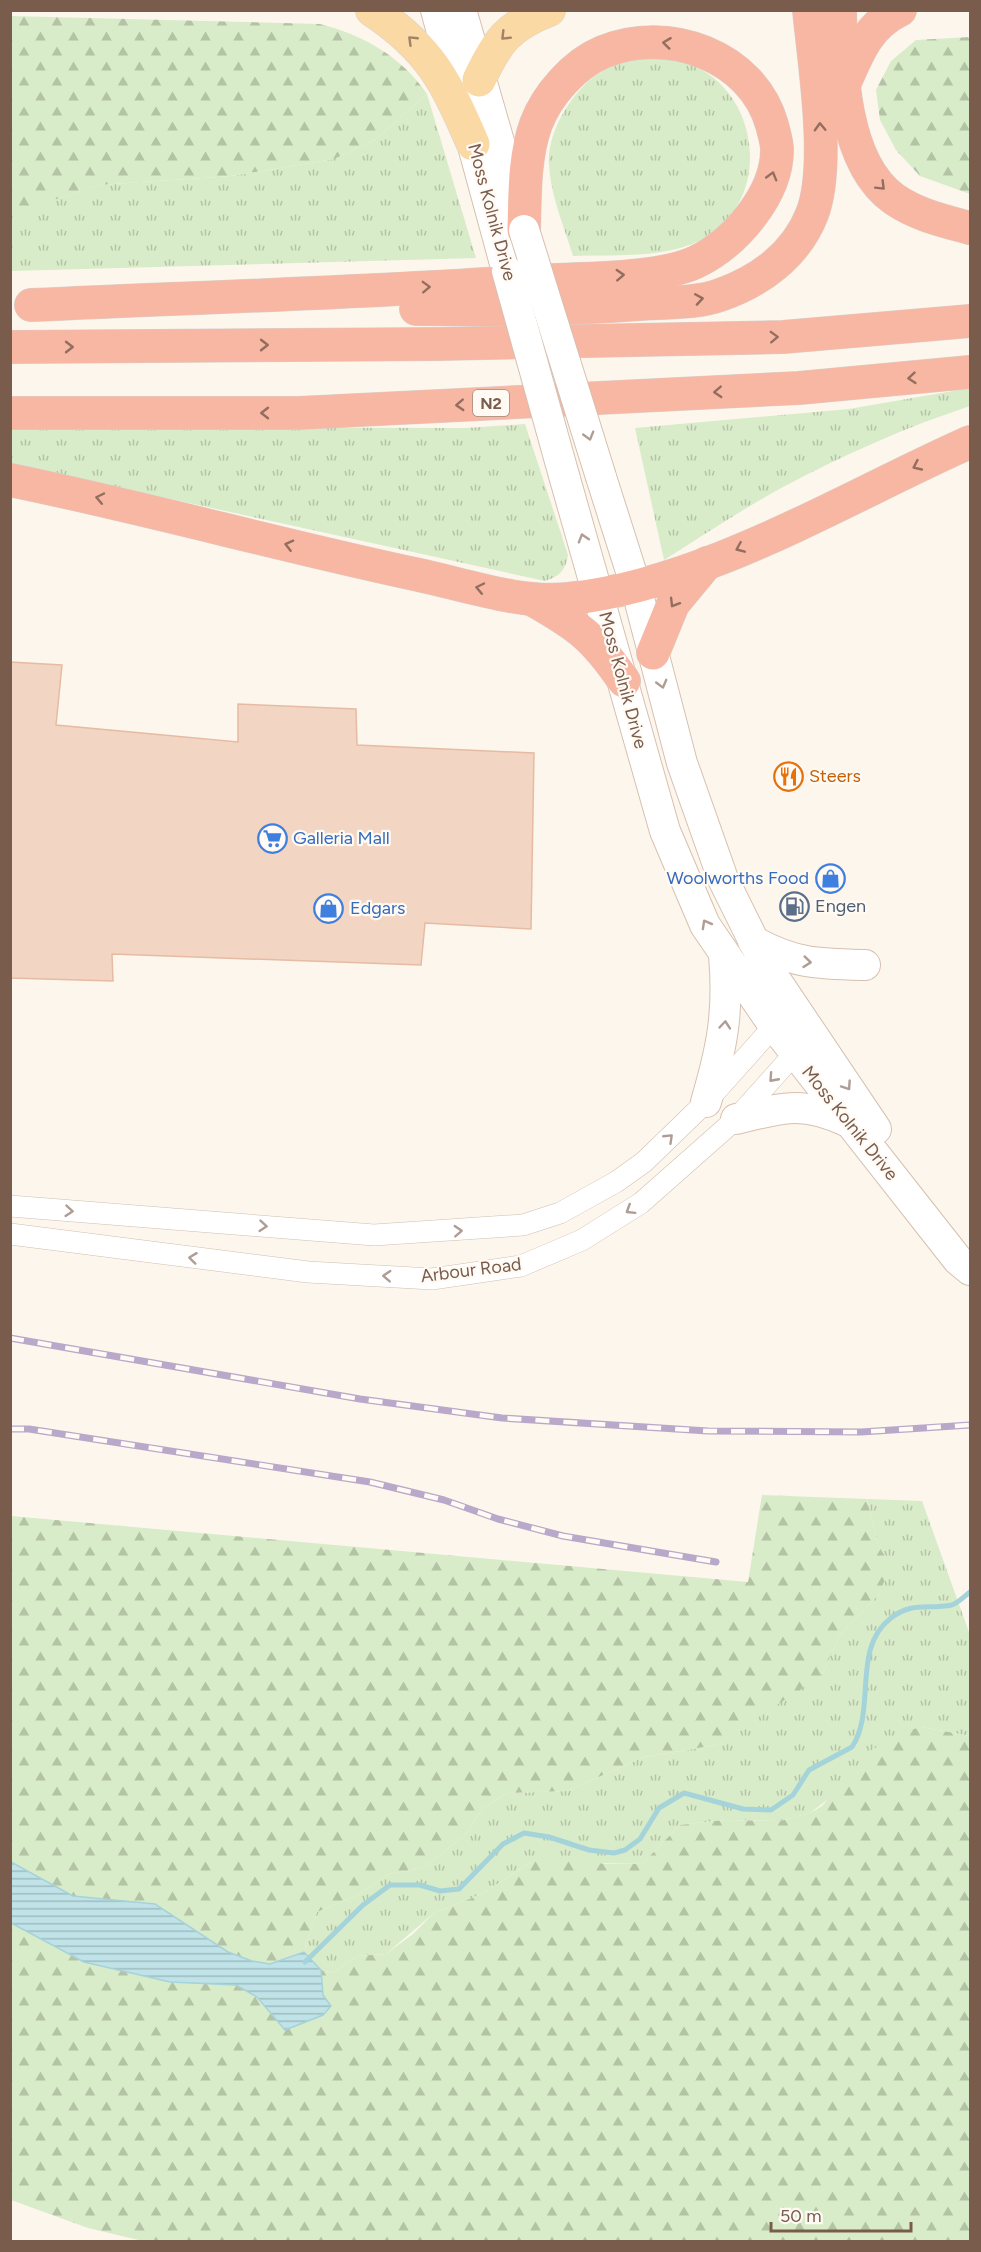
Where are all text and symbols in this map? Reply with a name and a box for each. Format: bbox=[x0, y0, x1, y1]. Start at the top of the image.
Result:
one-way arrow bbox=[501, 29, 511, 40]
one-way arrow bbox=[408, 37, 419, 48]
one-way arrow bbox=[663, 37, 672, 50]
one-way arrow bbox=[813, 123, 826, 132]
street label: Moss Kolnik Drive bbox=[463, 141, 521, 283]
one-way arrow bbox=[765, 171, 777, 182]
one-way arrow bbox=[874, 180, 885, 190]
one-way arrow bbox=[616, 269, 625, 282]
one-way arrow bbox=[421, 281, 430, 294]
one-way arrow bbox=[694, 294, 703, 306]
one-way arrow bbox=[769, 330, 778, 343]
one-way arrow bbox=[259, 339, 268, 351]
one-way arrow bbox=[64, 341, 73, 353]
one-way arrow bbox=[908, 371, 917, 384]
one-way arrow bbox=[713, 386, 722, 399]
road number: N2 bbox=[473, 390, 509, 416]
one-way arrow bbox=[456, 398, 465, 411]
one-way arrow bbox=[261, 407, 270, 419]
one-way arrow bbox=[582, 430, 594, 441]
one-way arrow bbox=[913, 459, 924, 471]
one-way arrow bbox=[95, 493, 105, 506]
one-way arrow bbox=[578, 533, 590, 544]
one-way arrow bbox=[285, 540, 295, 552]
one-way arrow bbox=[736, 541, 747, 553]
one-way arrow bbox=[475, 582, 485, 595]
one-way arrow bbox=[671, 597, 682, 608]
street label: Moss Kolnik Drive bbox=[594, 609, 652, 751]
one-way arrow bbox=[654, 679, 667, 689]
restaurant icon: Steers bbox=[772, 760, 804, 792]
place label: Steers bbox=[809, 765, 861, 787]
supermarket icon: Galleria Mall bbox=[256, 822, 288, 854]
place label: Galleria Mall bbox=[293, 827, 390, 849]
shop icon: Woolworths Food bbox=[814, 862, 846, 894]
place label: Woolworths Food bbox=[666, 867, 809, 889]
fuel station icon: Engen bbox=[778, 890, 810, 922]
shop icon: Edgars bbox=[313, 892, 345, 924]
place label: Engen bbox=[815, 895, 866, 917]
place label: Edgars bbox=[350, 897, 405, 919]
one-way arrow bbox=[702, 920, 713, 930]
one-way arrow bbox=[802, 955, 811, 968]
one-way arrow bbox=[718, 1021, 731, 1030]
street label: Moss Kolnik Drive bbox=[797, 1061, 903, 1185]
one-way arrow bbox=[769, 1071, 780, 1081]
one-way arrow bbox=[840, 1080, 851, 1091]
one-way arrow bbox=[661, 1135, 672, 1146]
one-way arrow bbox=[626, 1202, 636, 1214]
one-way arrow bbox=[64, 1204, 73, 1217]
one-way arrow bbox=[259, 1219, 268, 1232]
one-way arrow bbox=[453, 1225, 462, 1238]
one-way arrow bbox=[189, 1252, 198, 1264]
street label: Arbour Road bbox=[419, 1253, 523, 1287]
one-way arrow bbox=[383, 1270, 392, 1283]
scale bar bbox=[771, 2195, 910, 2233]
text: 50 m bbox=[780, 2205, 822, 2227]

